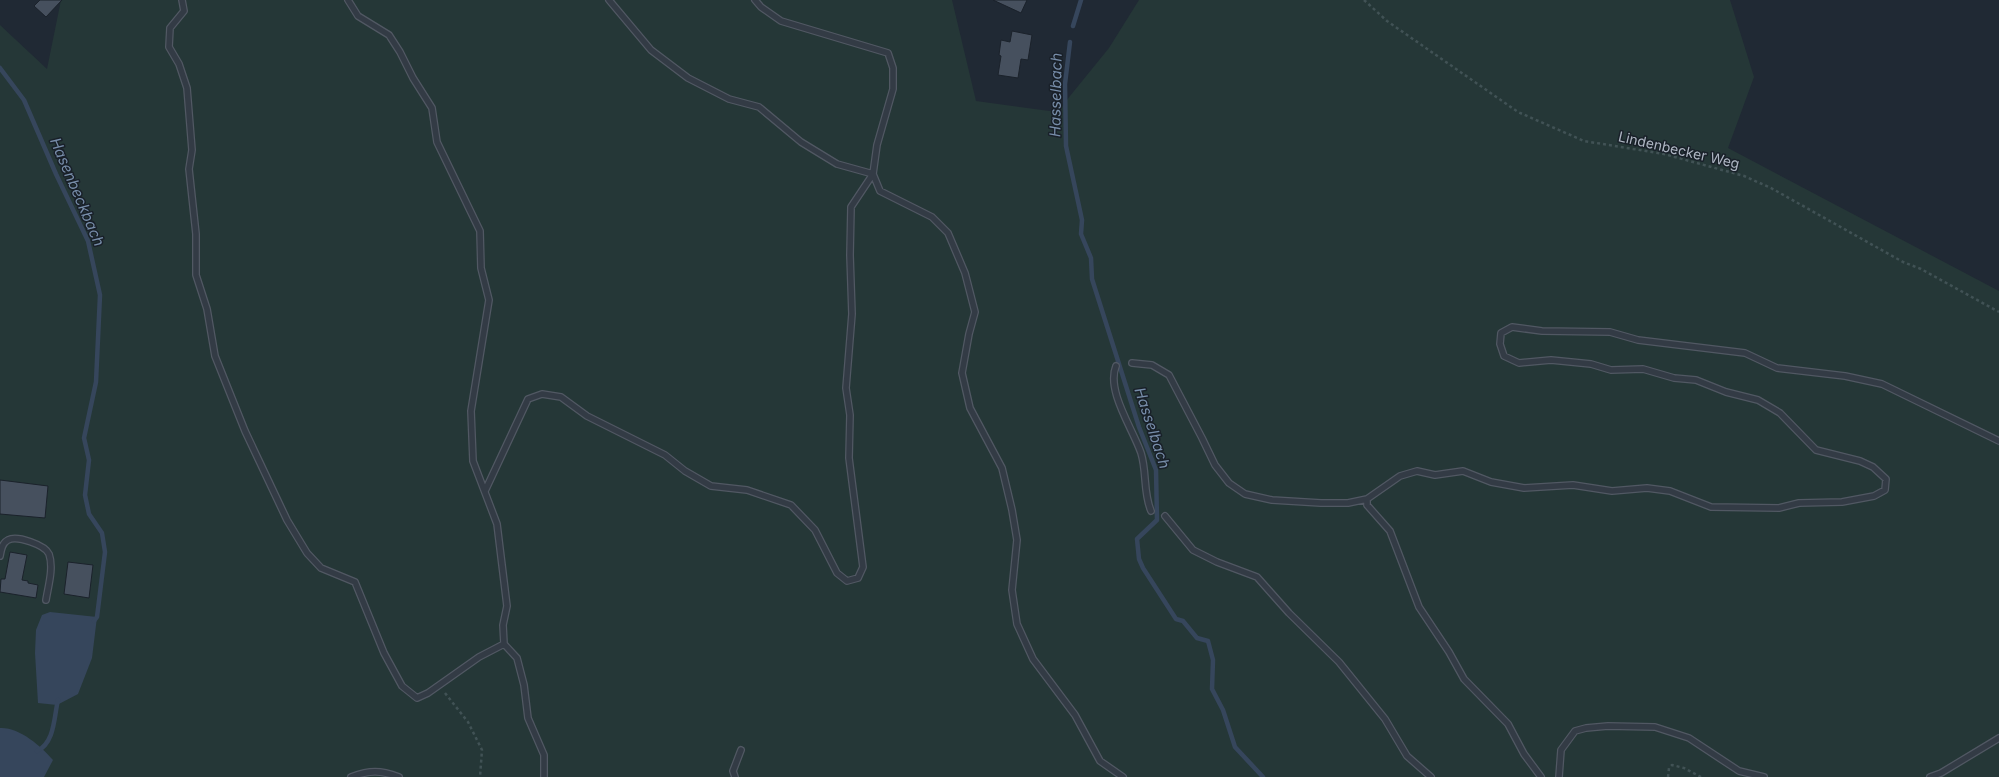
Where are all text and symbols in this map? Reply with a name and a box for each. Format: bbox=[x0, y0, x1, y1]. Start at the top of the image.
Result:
water label: Hasselbach bbox=[1045, 53, 1066, 137]
street label: Lindenbecker Weg bbox=[1617, 127, 1741, 172]
water label: Hasenbeckbach bbox=[46, 135, 109, 249]
water label: Hasselbach bbox=[1130, 385, 1175, 471]

